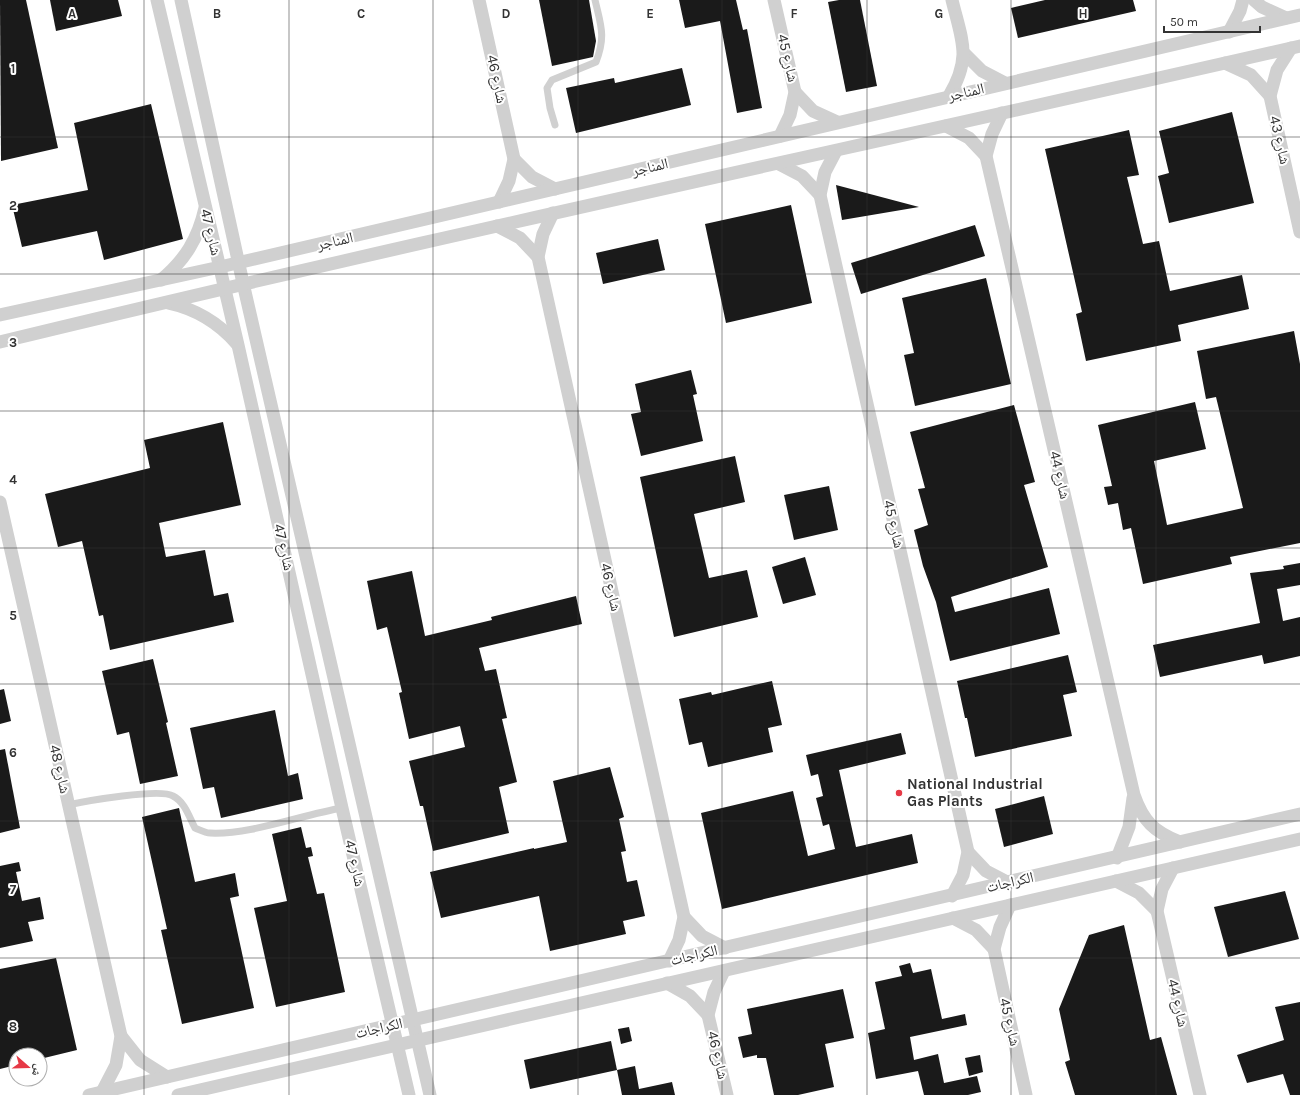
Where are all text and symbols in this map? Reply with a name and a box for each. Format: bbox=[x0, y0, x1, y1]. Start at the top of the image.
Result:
text: A bbox=[68, 6, 76, 21]
text: B bbox=[213, 6, 221, 21]
text: C bbox=[357, 6, 365, 21]
text: D bbox=[502, 6, 511, 21]
text: E bbox=[646, 6, 654, 21]
text: F bbox=[790, 6, 798, 21]
text: G bbox=[935, 6, 943, 21]
text: H bbox=[1078, 6, 1088, 21]
scale bar bbox=[1164, 8, 1260, 34]
text: 50 m bbox=[1170, 15, 1198, 29]
street label: شارع 45 bbox=[773, 32, 802, 84]
street label: شارع 46 bbox=[482, 53, 511, 105]
text: 1 bbox=[11, 61, 15, 76]
street label: المناجر bbox=[945, 79, 986, 105]
street label: شارع 43 bbox=[1265, 114, 1294, 166]
street label: المناجر bbox=[629, 154, 670, 180]
text: 2 bbox=[9, 198, 17, 213]
street label: شارع 47 bbox=[196, 207, 226, 258]
street label: المناجر bbox=[314, 228, 355, 254]
text: 3 bbox=[9, 335, 17, 350]
street label: شارع 44 bbox=[1045, 449, 1074, 501]
text: 4 bbox=[9, 472, 17, 487]
street label: شارع 45 bbox=[879, 498, 908, 550]
street label: شارع 47 bbox=[269, 522, 298, 573]
street label: شارع 46 bbox=[596, 561, 625, 613]
text: 5 bbox=[9, 608, 17, 623]
street label: شارع 48 bbox=[45, 743, 74, 796]
text: 6 bbox=[9, 745, 17, 760]
place label: National Industrial Gas Plants bbox=[907, 775, 1043, 810]
marker: National Industrial Gas Plants bbox=[894, 788, 904, 798]
street label: شارع 47 bbox=[340, 838, 369, 889]
street label: الكراجات bbox=[984, 868, 1036, 896]
text: 7 bbox=[10, 882, 17, 897]
street label: الكراجات bbox=[668, 941, 720, 969]
street label: شارع 44 bbox=[1163, 977, 1192, 1029]
street label: شارع 45 bbox=[995, 996, 1024, 1048]
street label: الكراجات bbox=[353, 1014, 405, 1042]
text: 8 bbox=[9, 1019, 17, 1034]
street label: شارع 46 bbox=[703, 1029, 732, 1081]
north arrow bbox=[8, 1047, 48, 1087]
text: ش bbox=[28, 1062, 45, 1078]

